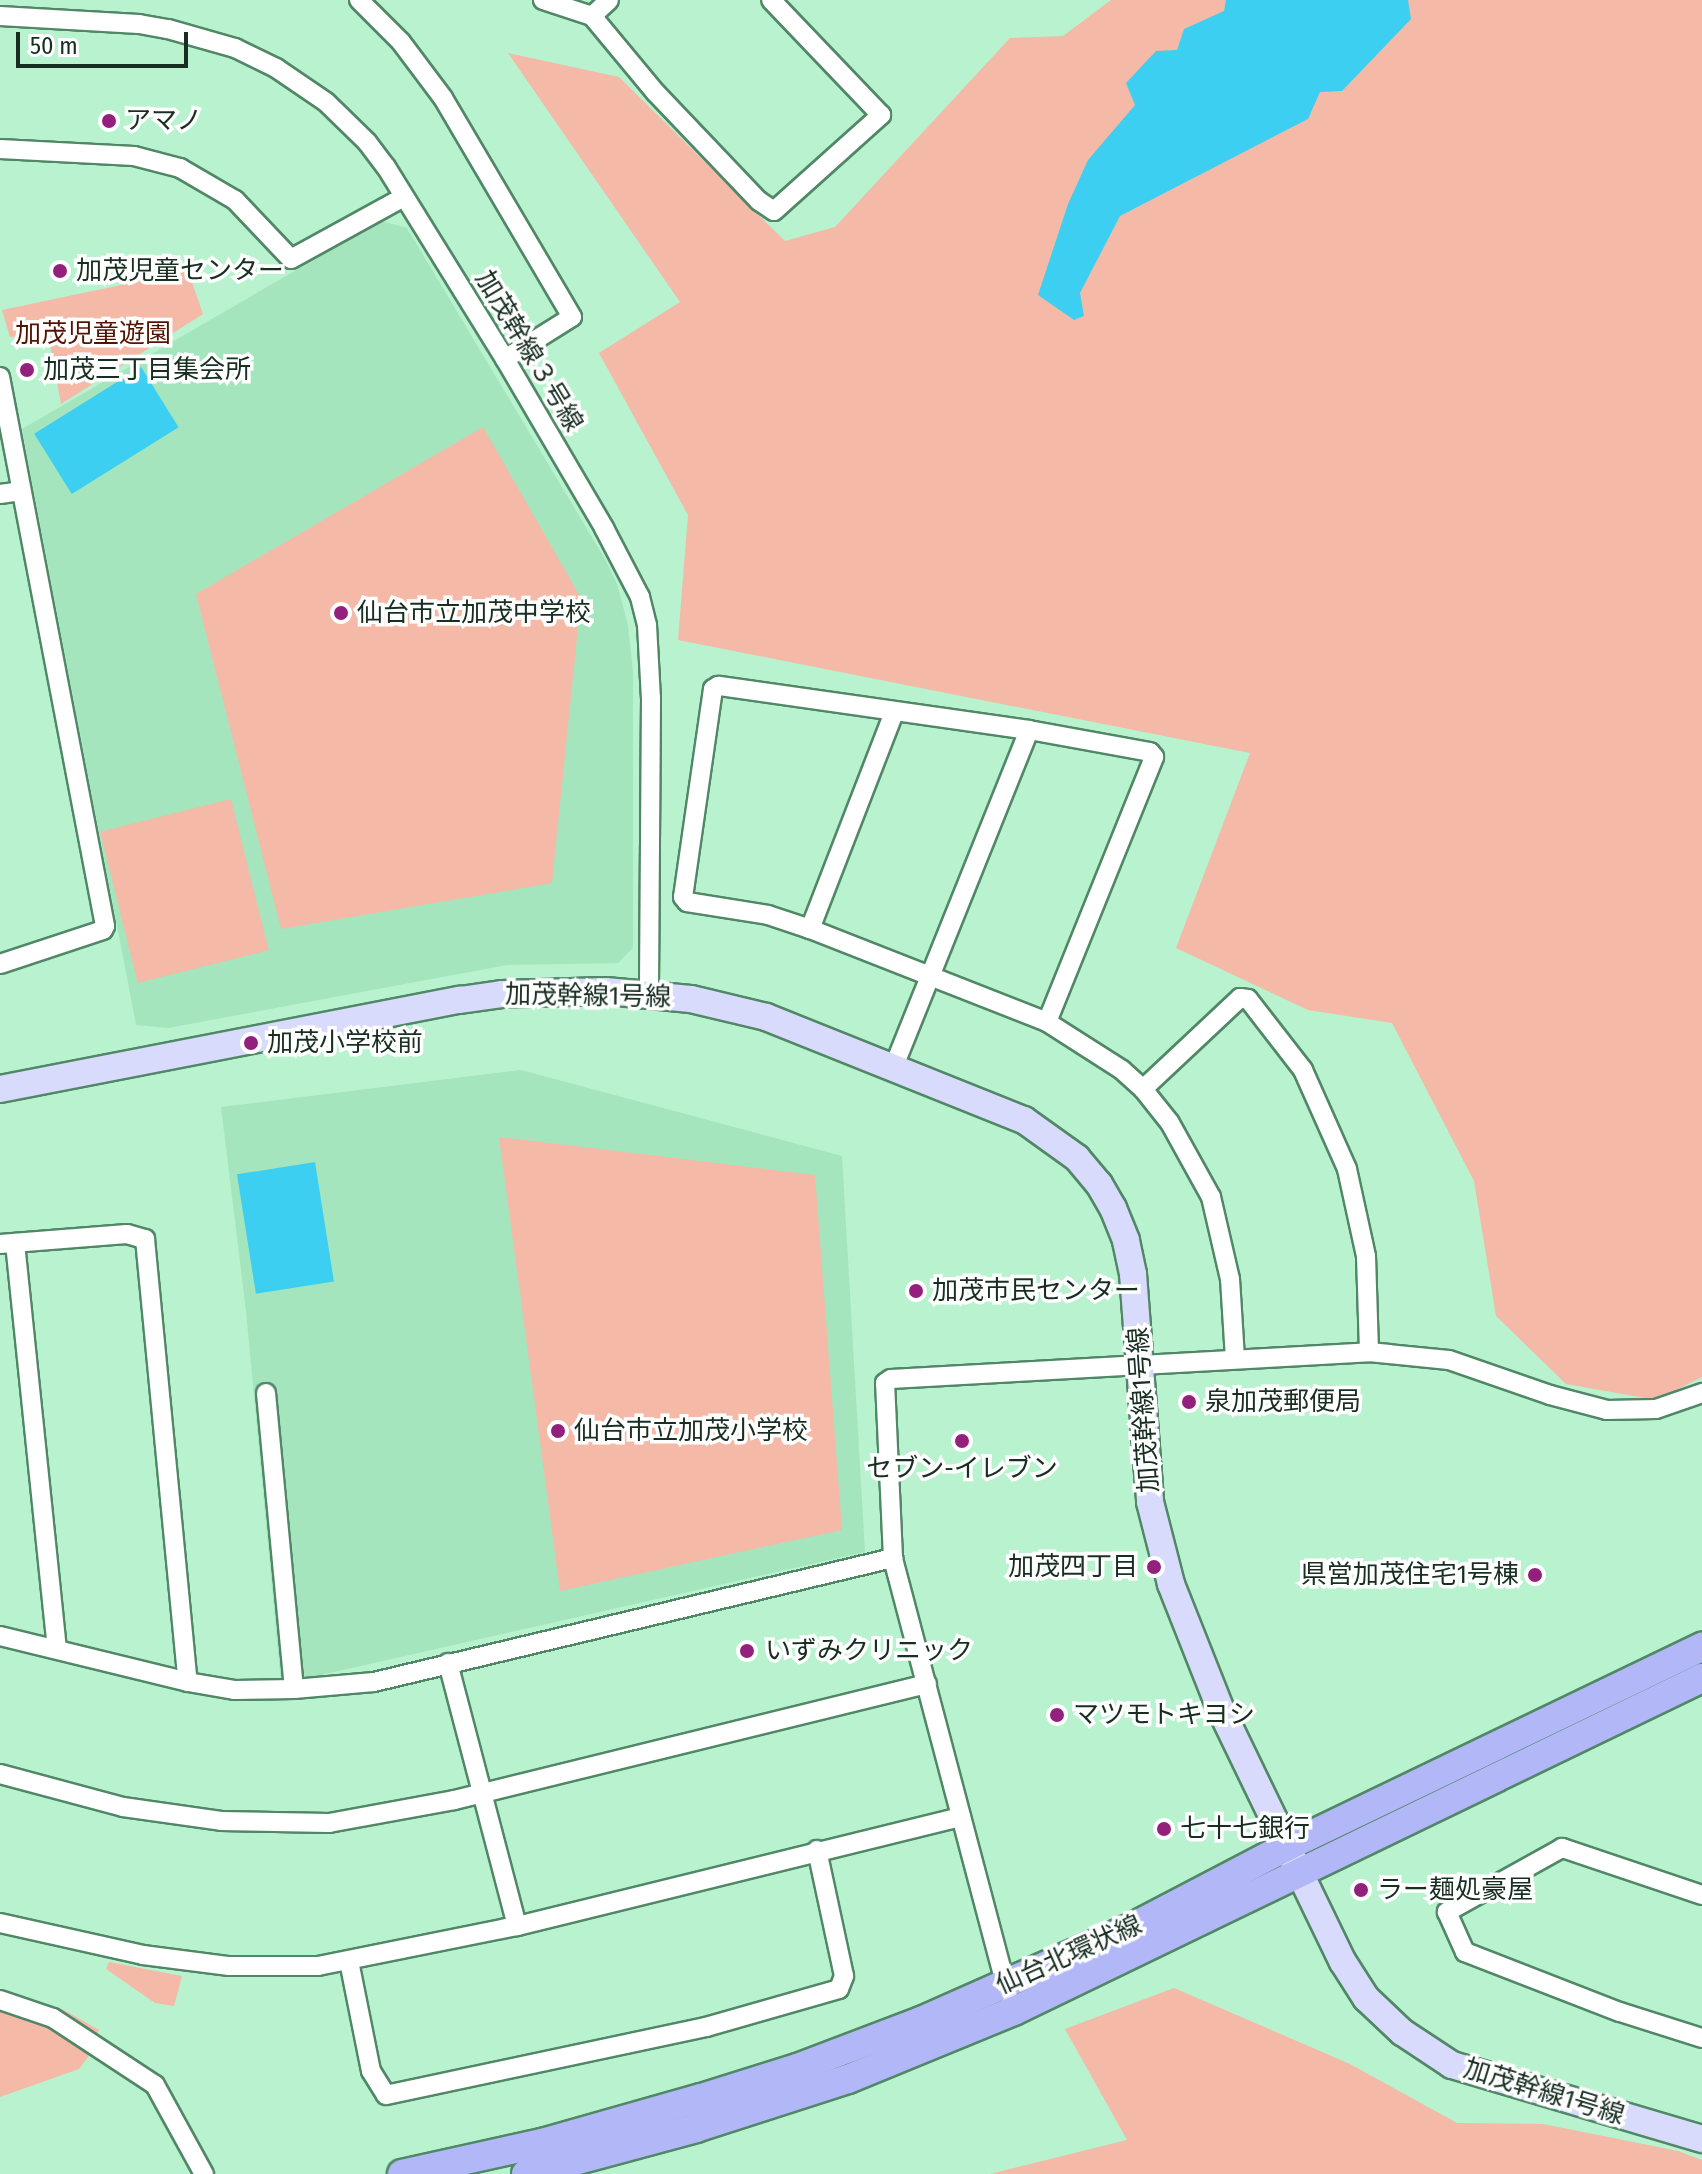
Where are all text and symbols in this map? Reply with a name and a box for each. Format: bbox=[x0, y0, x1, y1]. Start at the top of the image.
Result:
scale bar bbox=[20, 16, 192, 66]
text: 50 m bbox=[30, 32, 78, 60]
place label: アマノ bbox=[125, 105, 203, 137]
marker: アマノ bbox=[100, 112, 118, 130]
place label: 加茂児童センター bbox=[76, 255, 284, 287]
marker: 加茂児童センター bbox=[51, 262, 69, 280]
street label: 加茂幹線３号線 bbox=[469, 265, 589, 437]
park label: 加茂児童遊園 bbox=[15, 318, 171, 350]
place label: 加茂三丁目集会所 bbox=[43, 354, 251, 386]
marker: 加茂三丁目集会所 bbox=[18, 361, 36, 379]
place label: 仙台市立加茂中学校 bbox=[357, 597, 591, 629]
marker: 仙台市立加茂中学校 bbox=[332, 604, 350, 622]
street label: 加茂幹線1号線 bbox=[505, 979, 671, 1013]
place label: 加茂小学校前 bbox=[267, 1027, 423, 1059]
marker: 加茂小学校前 bbox=[242, 1034, 260, 1052]
place label: 加茂市民センター bbox=[932, 1275, 1140, 1307]
marker: 加茂市民センター bbox=[907, 1282, 925, 1300]
street label: 加茂幹線1号線 bbox=[1123, 1326, 1165, 1494]
place label: 泉加茂郵便局 bbox=[1205, 1386, 1361, 1418]
marker: 泉加茂郵便局 bbox=[1180, 1393, 1198, 1411]
place label: 仙台市立加茂小学校 bbox=[574, 1415, 808, 1447]
marker: 仙台市立加茂小学校 bbox=[549, 1422, 567, 1440]
marker: セブン-イレブン bbox=[953, 1432, 971, 1450]
place label: セブン-イレブン bbox=[866, 1453, 1058, 1485]
place label: 加茂四丁目 bbox=[1008, 1551, 1138, 1583]
marker: 加茂四丁目 bbox=[1145, 1558, 1163, 1576]
place label: 県営加茂住宅1号棟 bbox=[1301, 1559, 1519, 1591]
marker: 県営加茂住宅1号棟 bbox=[1526, 1566, 1544, 1584]
place label: いずみクリニック bbox=[765, 1635, 973, 1667]
marker: いずみクリニック bbox=[736, 1640, 758, 1662]
place label: マツモトキヨシ bbox=[1073, 1699, 1255, 1731]
marker: マツモトキヨシ bbox=[1048, 1706, 1066, 1724]
place label: 七十七銀行 bbox=[1180, 1813, 1310, 1845]
marker: 七十七銀行 bbox=[1155, 1820, 1173, 1838]
place label: ラー麺処豪屋 bbox=[1377, 1874, 1533, 1906]
marker: ラー麺処豪屋 bbox=[1352, 1881, 1370, 1899]
street label: 仙台北環状線 bbox=[991, 1909, 1147, 2001]
street label: 加茂幹線1号線 bbox=[1460, 2053, 1628, 2131]

